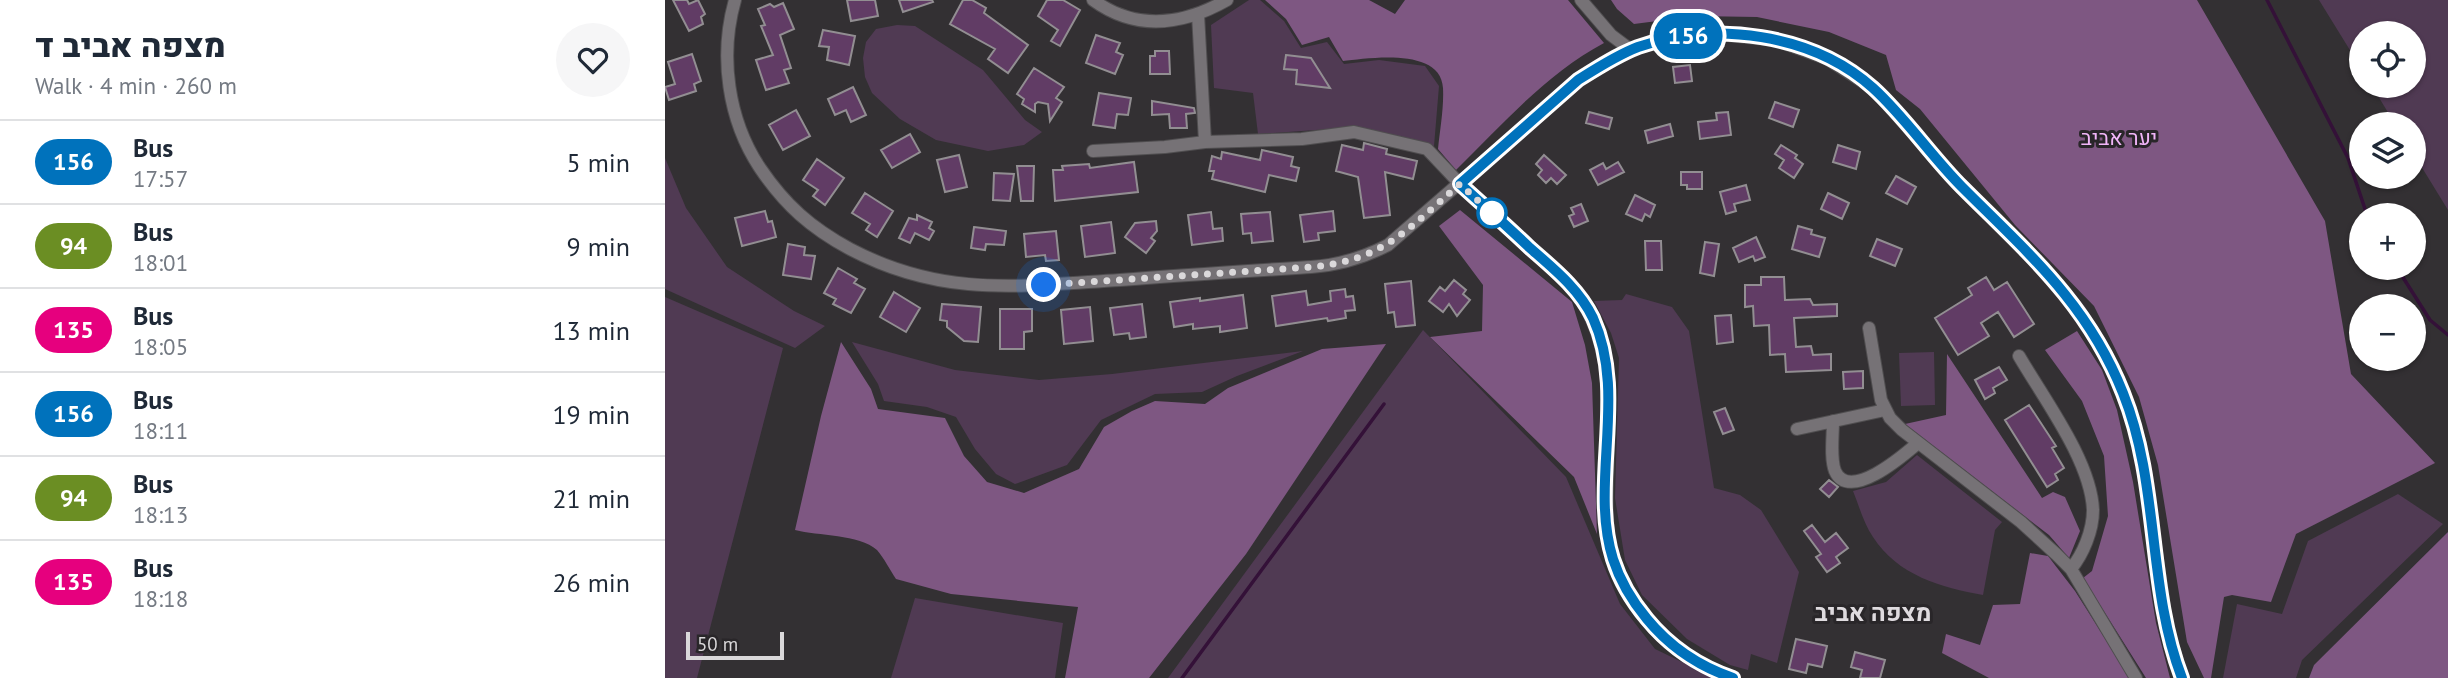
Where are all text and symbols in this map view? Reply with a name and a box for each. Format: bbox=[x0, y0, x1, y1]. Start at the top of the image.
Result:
line badge: 156 bbox=[1648, 13, 1728, 59]
text: 156 bbox=[1668, 20, 1708, 51]
map controls bbox=[2349, 21, 2426, 371]
button: locate bbox=[2349, 21, 2426, 98]
text: מצפה אביב ד bbox=[35, 23, 226, 66]
button: heart bbox=[556, 23, 630, 97]
text: Walk · 4 min · 260 m bbox=[35, 71, 237, 100]
button: layers bbox=[2349, 112, 2426, 189]
park label: יער אביב bbox=[2081, 124, 2157, 151]
text: Bus bbox=[133, 131, 173, 164]
text: 156 bbox=[53, 146, 94, 177]
text: 5 min bbox=[567, 146, 630, 179]
text: 17:57 bbox=[133, 164, 188, 193]
unlabelled marker bbox=[1477, 198, 1507, 228]
button: + bbox=[2349, 203, 2426, 280]
text: Bus bbox=[133, 215, 173, 248]
text: 94 bbox=[60, 230, 87, 261]
text: 9 min bbox=[567, 230, 630, 263]
text: 18:01 bbox=[133, 248, 188, 277]
your location bbox=[1026, 267, 1061, 302]
button: − bbox=[2349, 294, 2426, 371]
text: Bus bbox=[133, 299, 173, 332]
text: 135 bbox=[53, 314, 94, 345]
text: 13 min bbox=[552, 314, 630, 347]
text: 18:05 bbox=[133, 332, 188, 361]
text: Bus bbox=[133, 383, 173, 416]
text: 156 bbox=[53, 398, 94, 429]
text: 19 min bbox=[552, 398, 630, 431]
text: 18:11 bbox=[133, 416, 188, 445]
text: Bus bbox=[133, 467, 173, 500]
text: 94 bbox=[60, 482, 87, 513]
text: 21 min bbox=[552, 482, 630, 515]
text: 18:13 bbox=[133, 500, 188, 529]
text: Bus bbox=[133, 551, 173, 584]
text: 135 bbox=[53, 566, 94, 597]
text: 26 min bbox=[552, 566, 630, 599]
text: 18:18 bbox=[133, 584, 188, 613]
district label: מצפה אביב bbox=[1815, 597, 1932, 628]
scale bar bbox=[686, 629, 784, 661]
text: 50 m bbox=[697, 632, 738, 656]

